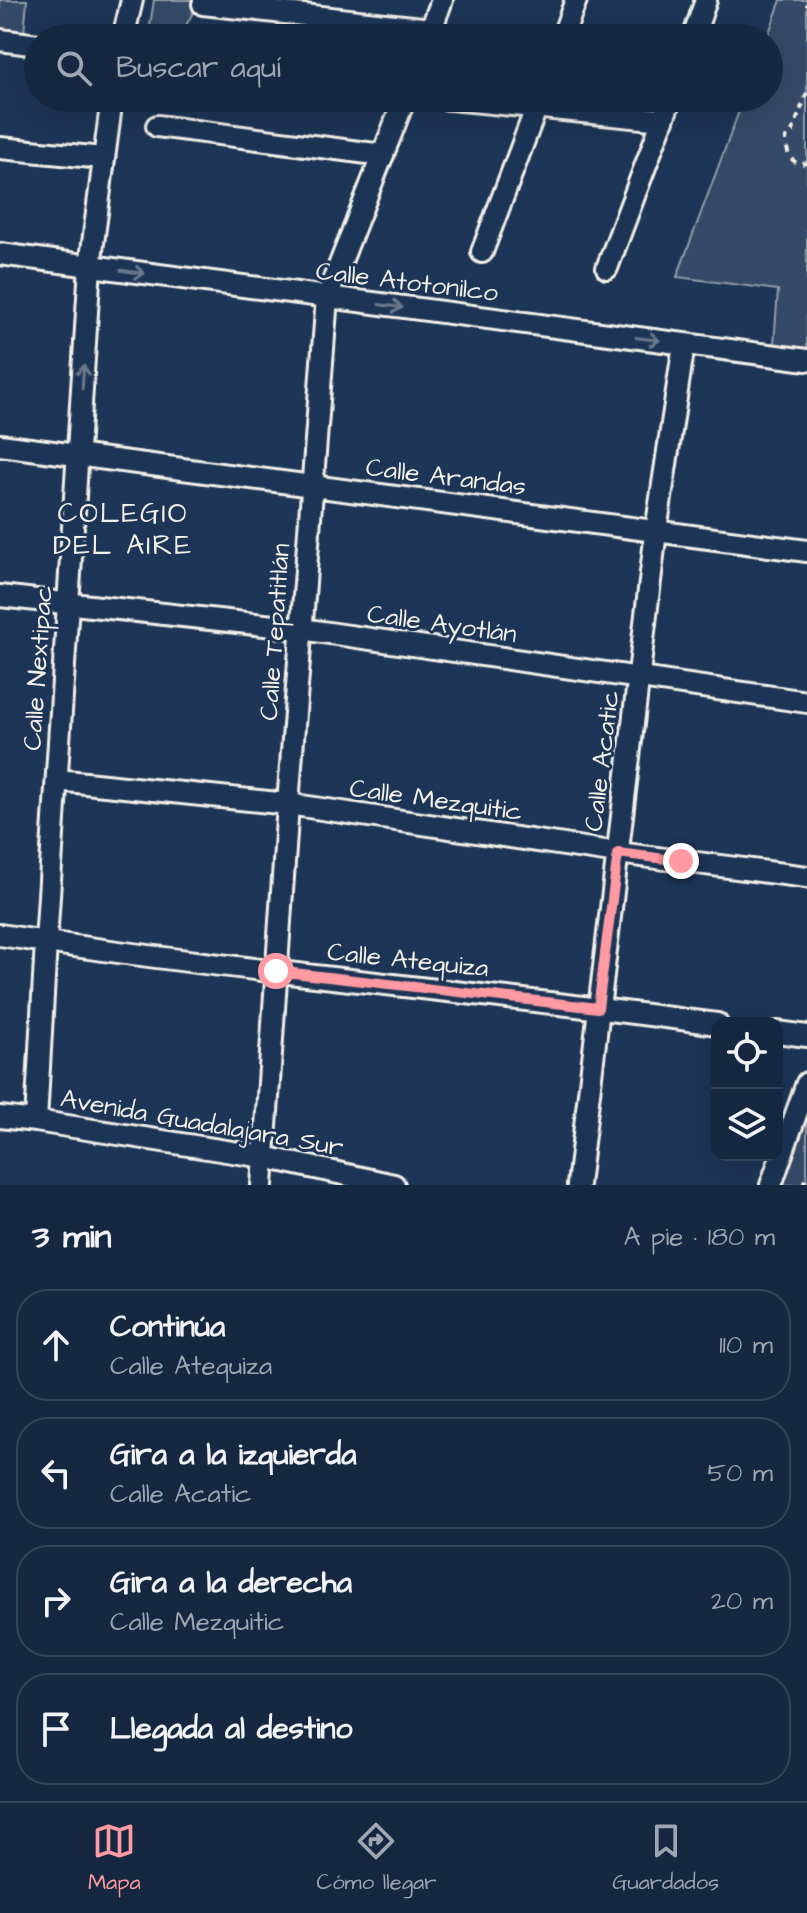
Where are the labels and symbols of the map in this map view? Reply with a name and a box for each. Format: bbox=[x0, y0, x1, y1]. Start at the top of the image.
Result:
street label: Calle Atotonilco bbox=[314, 253, 501, 311]
one-way arrow bbox=[120, 265, 145, 280]
one-way arrow bbox=[377, 299, 403, 314]
one-way arrow bbox=[635, 332, 661, 347]
one-way arrow bbox=[76, 364, 91, 391]
street label: Calle Arandas bbox=[364, 449, 528, 505]
district label: COLEGIO DEL AIRE bbox=[53, 494, 193, 565]
street label: Calle Tepatitlán bbox=[251, 542, 299, 722]
street label: Calle Nextipac bbox=[14, 584, 62, 752]
street label: Calle Ayotlán bbox=[365, 596, 519, 654]
street label: Calle Acatic bbox=[576, 689, 628, 833]
street label: Calle Mezquitic bbox=[347, 770, 525, 830]
route end bbox=[663, 843, 699, 879]
street label: Calle Atequiza bbox=[326, 934, 490, 986]
route start bbox=[258, 953, 294, 989]
street label: Avenida Guadalajara Sur bbox=[58, 1080, 346, 1166]

